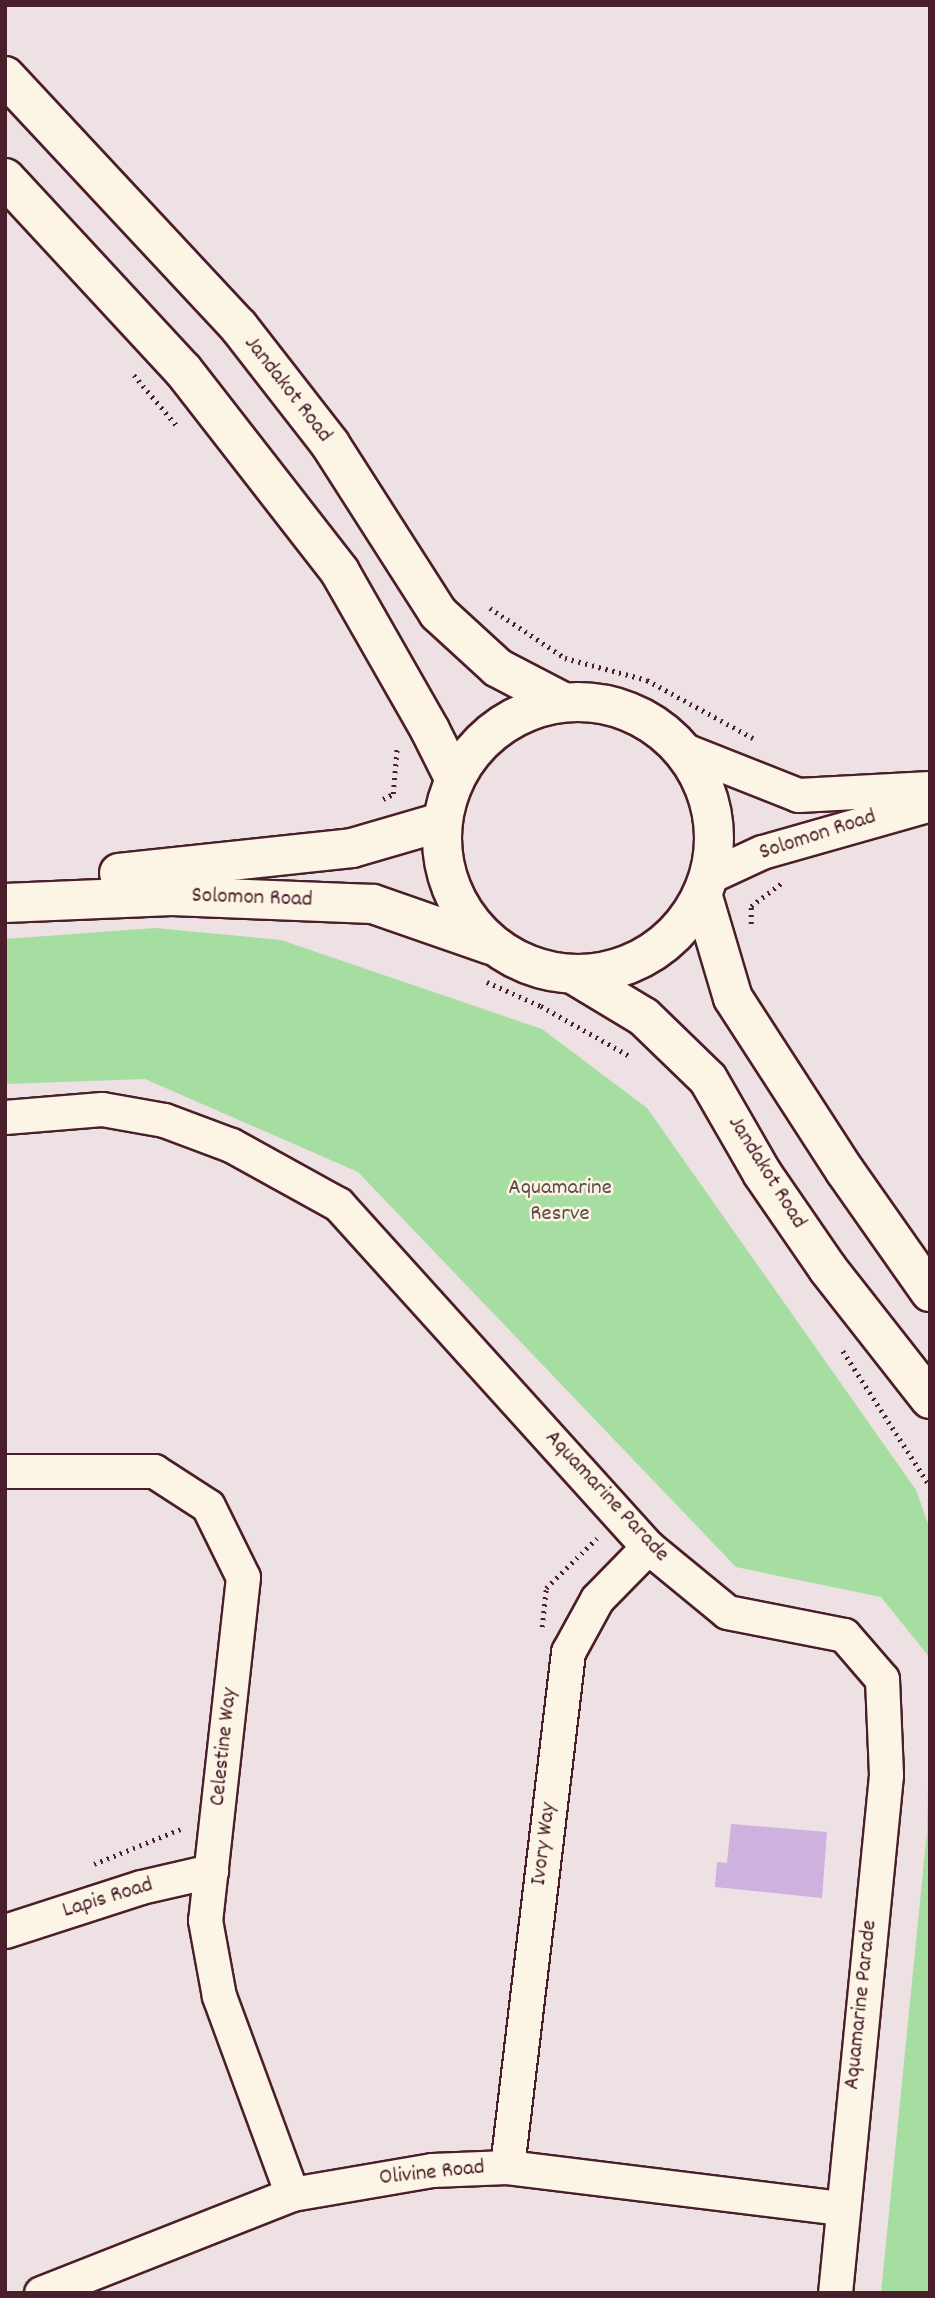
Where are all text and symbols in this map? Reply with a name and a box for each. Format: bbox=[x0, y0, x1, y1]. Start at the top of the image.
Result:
street label: Jandakot Road bbox=[237, 331, 337, 449]
street label: Solomon Road bbox=[756, 804, 880, 868]
street label: Solomon Road bbox=[191, 883, 313, 915]
street label: Jandakot Road bbox=[720, 1112, 812, 1234]
park label: Aquamarine Resrve bbox=[508, 1175, 612, 1229]
street label: Aquamarine Parade bbox=[538, 1425, 674, 1569]
street label: Celestine Way bbox=[205, 1686, 245, 1808]
street label: Ivory Way bbox=[526, 1801, 564, 1887]
street label: Lapis Road bbox=[60, 1872, 156, 1926]
street label: Aquamarine Parade bbox=[839, 1919, 885, 2091]
street label: Olivine Road bbox=[378, 2155, 486, 2193]

